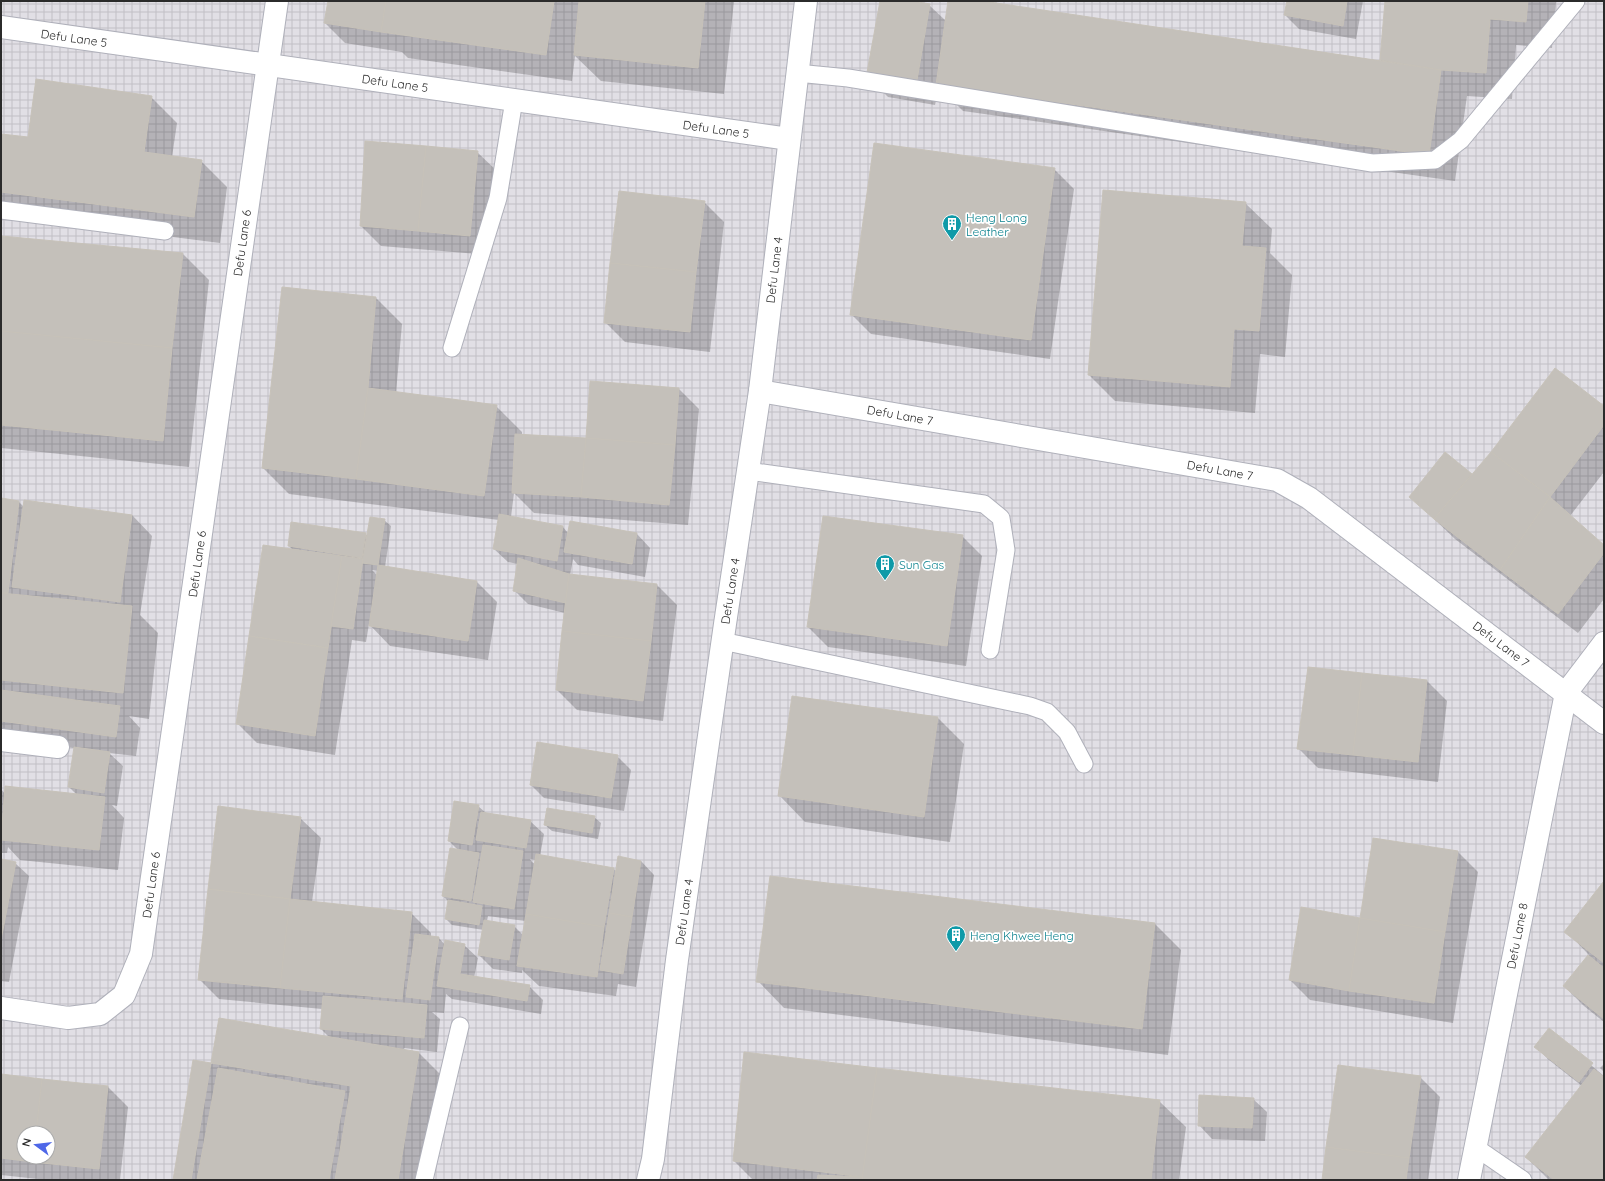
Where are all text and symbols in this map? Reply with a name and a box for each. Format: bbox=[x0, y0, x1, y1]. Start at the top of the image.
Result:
street label: Defu Lane 5 bbox=[40, 26, 108, 50]
street label: Defu Lane 5 bbox=[361, 71, 429, 95]
street label: Defu Lane 5 bbox=[682, 117, 750, 141]
street label: Defu Lane 6 bbox=[230, 208, 254, 277]
place label: Heng Long Leather bbox=[966, 210, 1027, 239]
building icon: Heng Long Leather bbox=[941, 213, 963, 241]
street label: Defu Lane 4 bbox=[762, 236, 786, 304]
street label: Defu Lane 7 bbox=[866, 402, 934, 428]
street label: Defu Lane 7 bbox=[1186, 457, 1254, 483]
street label: Defu Lane 6 bbox=[185, 529, 209, 598]
building icon: Sun Gas bbox=[874, 553, 896, 581]
street label: Defu Lane 4 bbox=[717, 557, 743, 625]
place label: Sun Gas bbox=[899, 557, 945, 572]
street label: Defu Lane 7 bbox=[1470, 618, 1532, 670]
street label: Defu Lane 6 bbox=[139, 850, 163, 919]
street label: Defu Lane 4 bbox=[672, 878, 696, 946]
street label: Defu Lane 8 bbox=[1503, 902, 1531, 970]
building icon: Heng Khwee Heng bbox=[945, 924, 967, 952]
place label: Heng Khwee Heng bbox=[970, 928, 1074, 943]
north arrow bbox=[16, 1125, 56, 1165]
text: N bbox=[19, 1137, 34, 1148]

